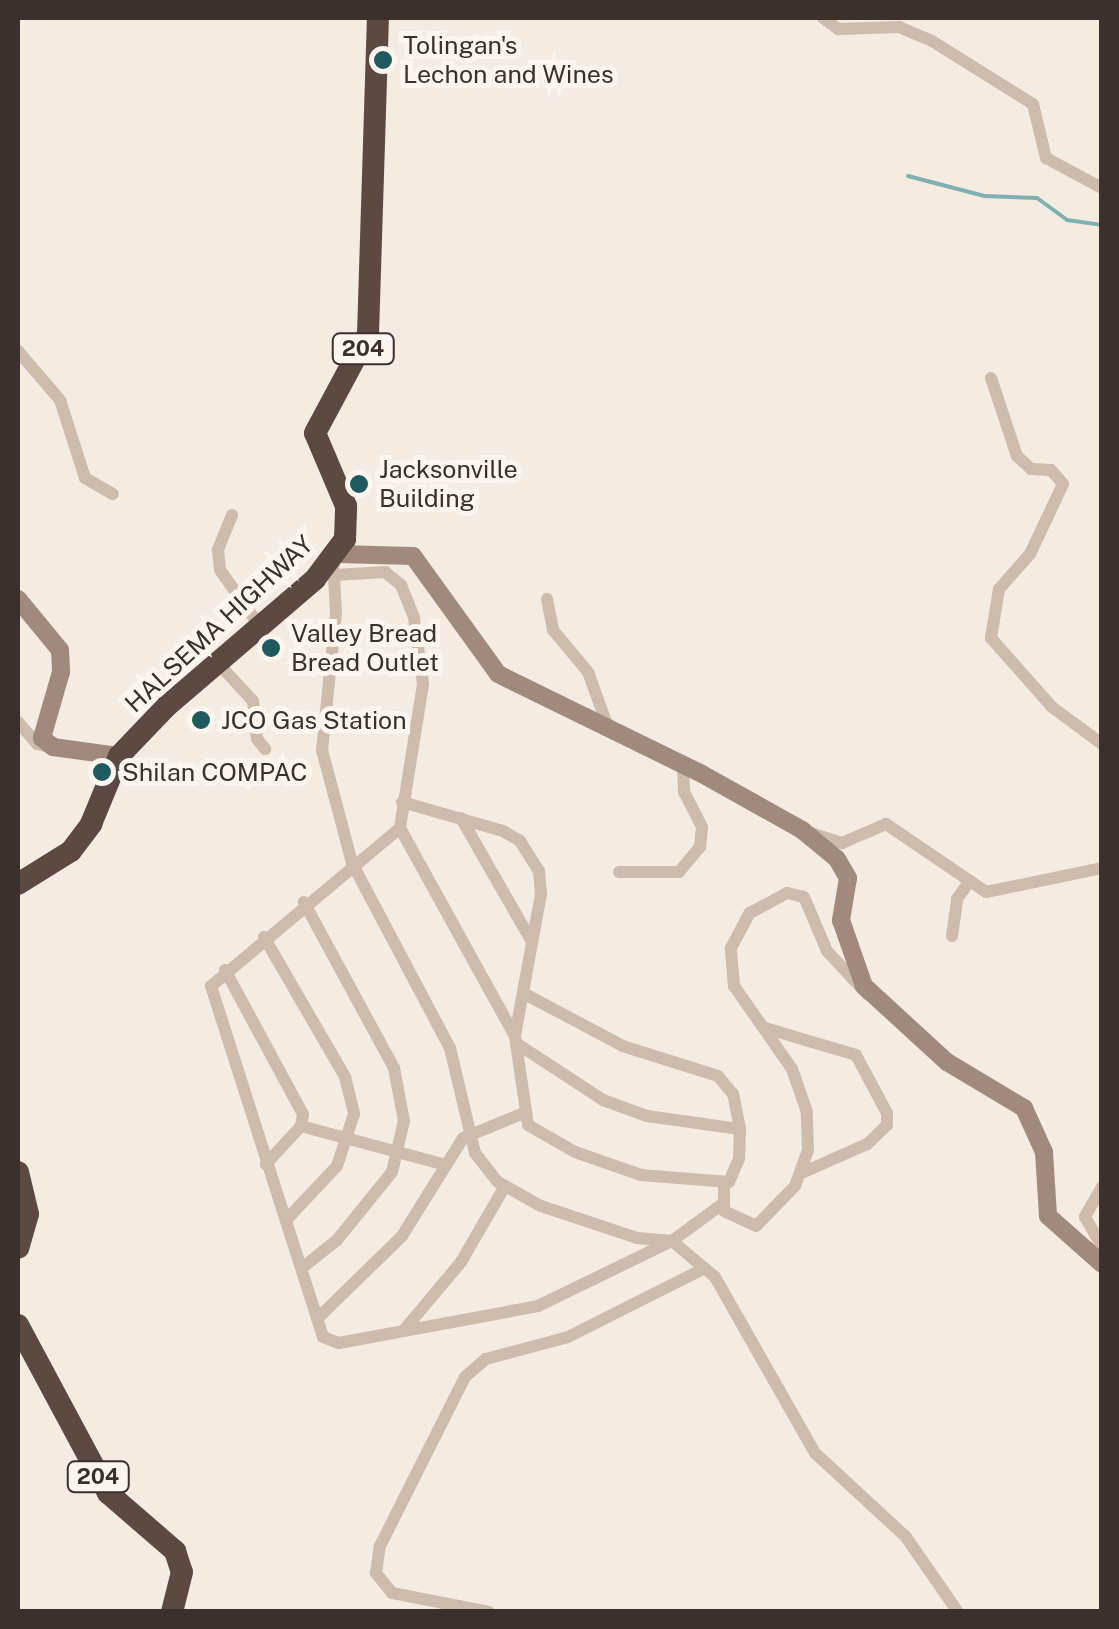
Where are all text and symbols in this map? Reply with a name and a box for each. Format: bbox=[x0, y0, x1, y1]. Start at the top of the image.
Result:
place label: Tolingan's Lechon and Wines bbox=[403, 31, 614, 90]
marker: Tolingan's Lechon and Wines bbox=[372, 49, 394, 71]
road number: 204 bbox=[330, 332, 396, 366]
place label: Jacksonville Building bbox=[379, 455, 518, 514]
marker: Jacksonville Building bbox=[348, 473, 370, 495]
street label: HALSEMA HIGHWAY bbox=[119, 529, 319, 719]
place label: Valley Bread Bread Outlet bbox=[291, 619, 439, 678]
marker: Valley Bread Bread Outlet bbox=[260, 637, 282, 659]
place label: JCO Gas Station bbox=[221, 705, 407, 735]
marker: JCO Gas Station bbox=[190, 709, 212, 731]
place label: Shilan COMPAC bbox=[122, 757, 308, 787]
marker: Shilan COMPAC bbox=[91, 761, 113, 783]
road number: 204 bbox=[66, 1460, 130, 1494]

